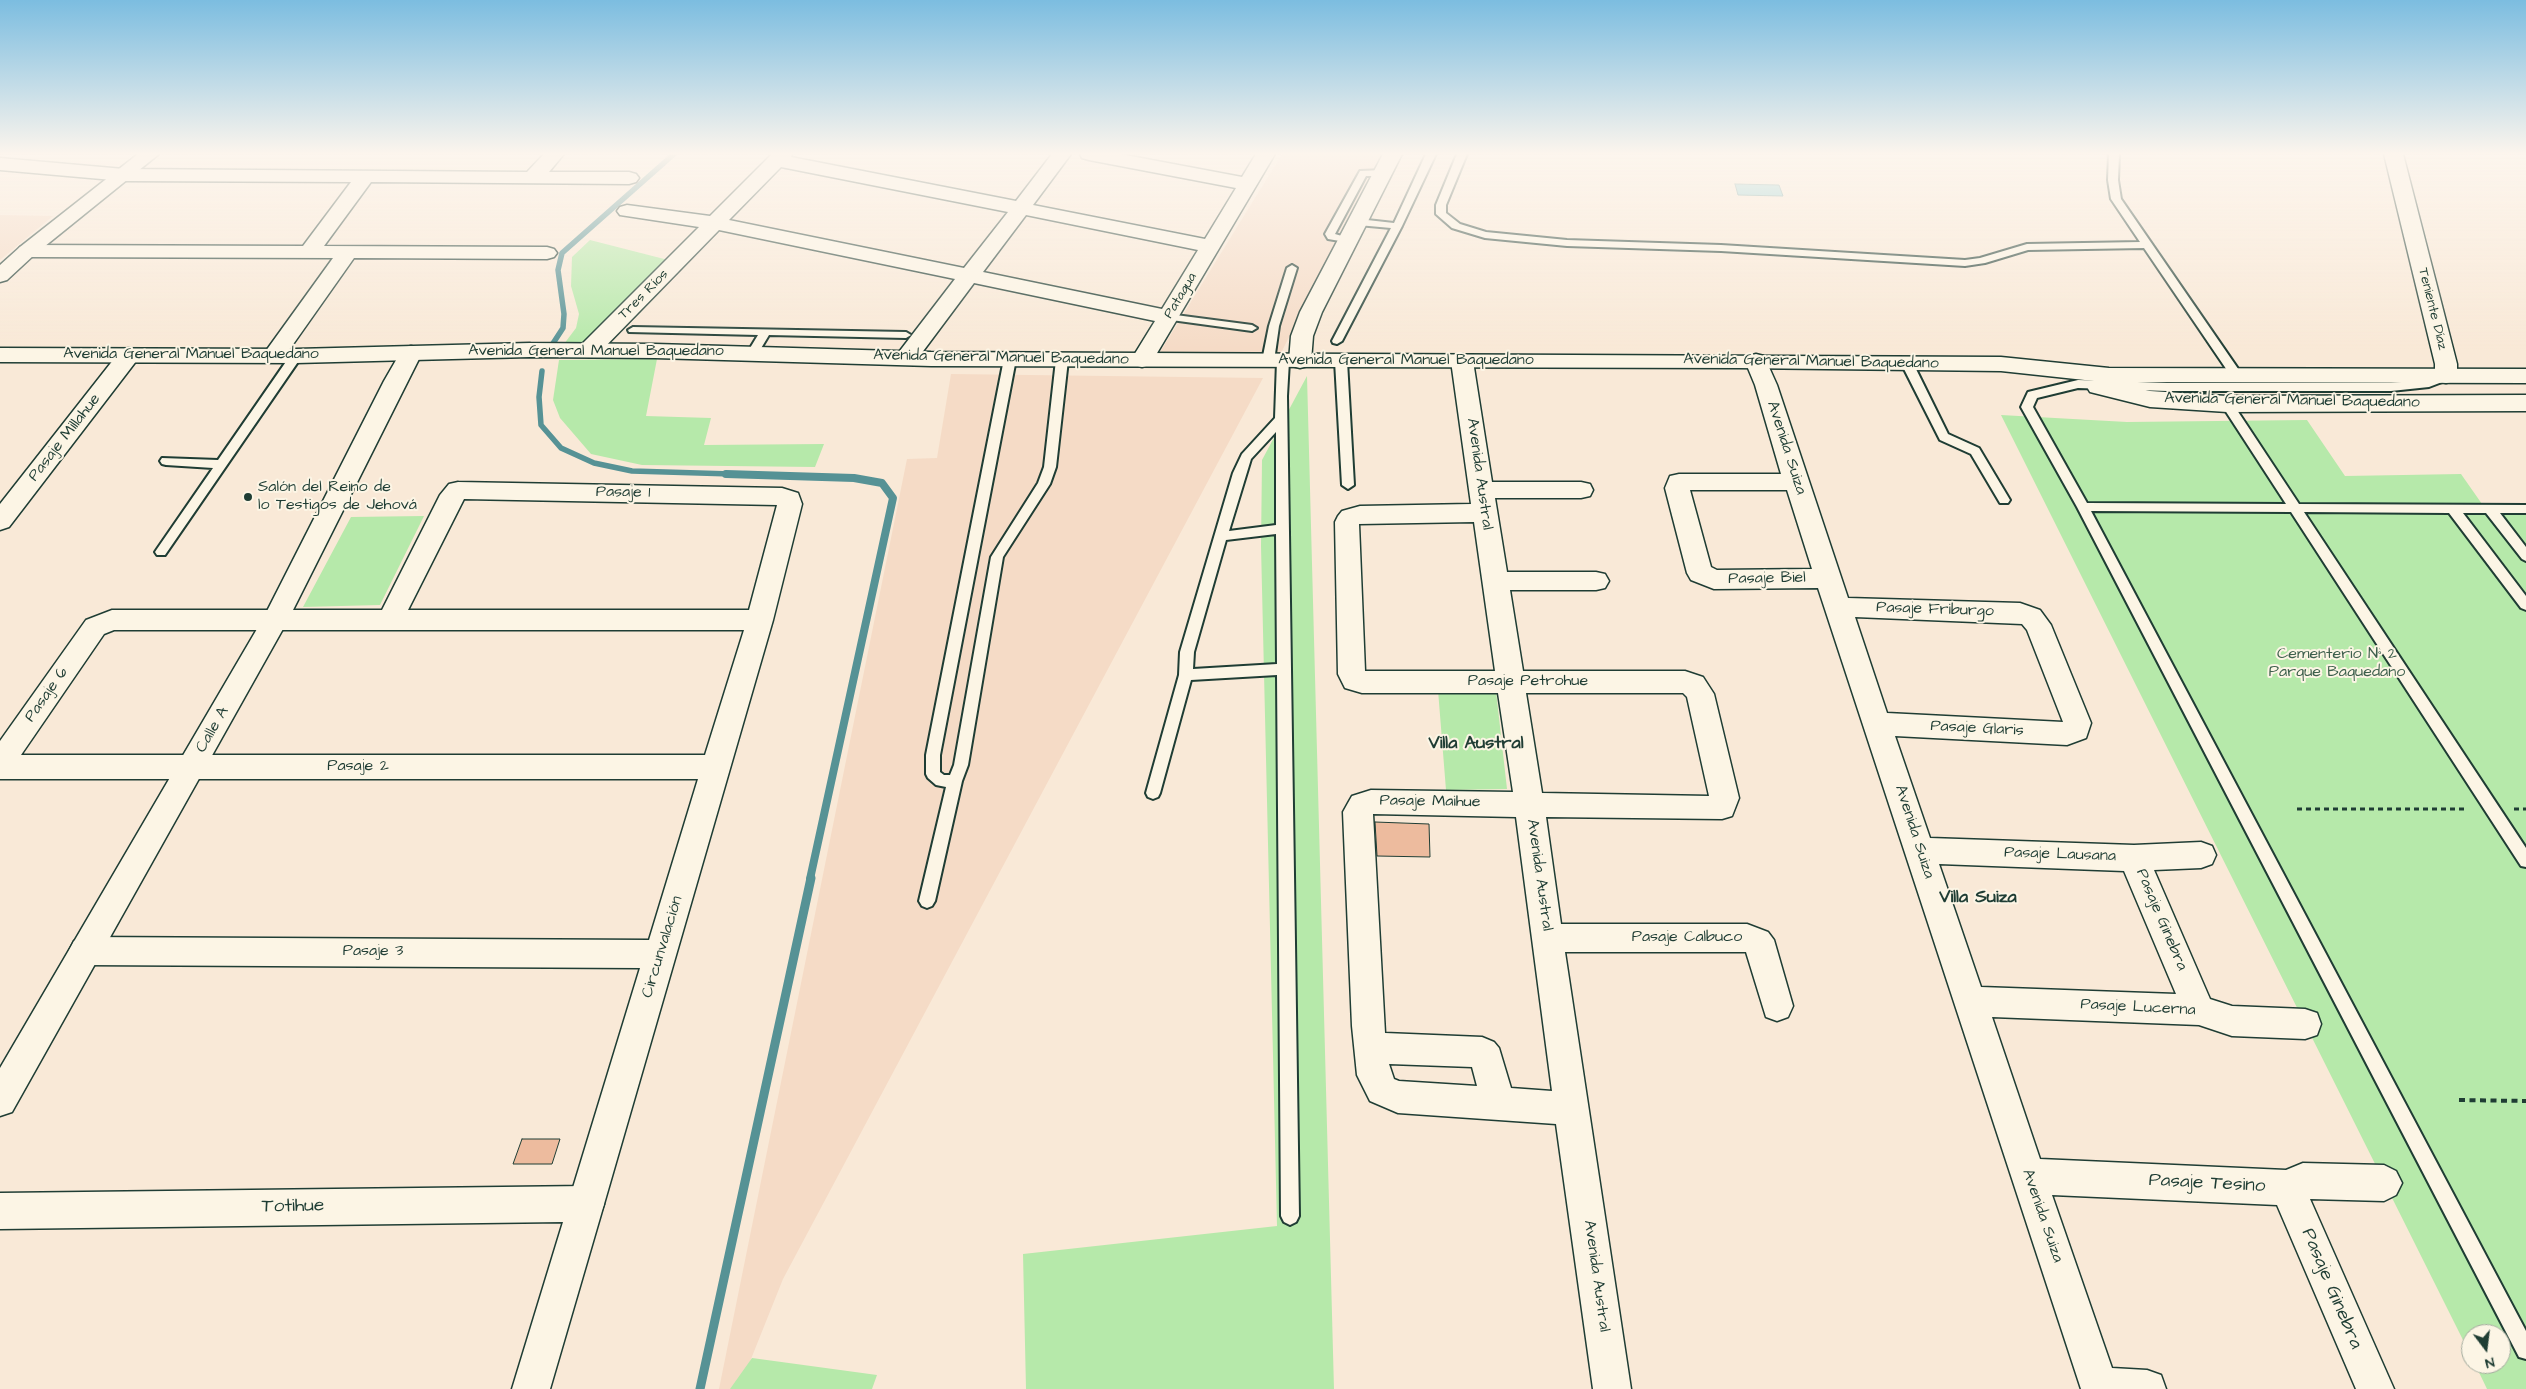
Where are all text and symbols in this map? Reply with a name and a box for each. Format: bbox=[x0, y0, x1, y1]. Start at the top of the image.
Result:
street label: Teniente Díaz bbox=[2414, 266, 2450, 352]
street label: Tres Ríos bbox=[616, 267, 672, 323]
street label: Patagua bbox=[1161, 270, 1201, 322]
street label: Avenida General Manuel Baquedano bbox=[468, 342, 724, 362]
street label: Avenida General Manuel Baquedano bbox=[63, 345, 319, 365]
street label: Avenida General Manuel Baquedano bbox=[873, 346, 1129, 370]
street label: Avenida General Manuel Baquedano bbox=[1683, 350, 1939, 374]
street label: Avenida General Manuel Baquedano bbox=[1278, 351, 1534, 371]
street label: Avenida General Manuel Baquedano bbox=[2164, 389, 2420, 413]
street label: Pasaje Millahue bbox=[25, 390, 105, 486]
street label: Avenida Suiza bbox=[1762, 399, 1810, 497]
street label: Avenida Austral bbox=[1462, 417, 1496, 531]
place label: Salón del Reino de lo Testigos de Jehová bbox=[258, 478, 417, 516]
street label: Pasaje 1 bbox=[596, 483, 650, 503]
marker: Salón del Reino de lo Testigos de Jehová bbox=[242, 491, 254, 503]
street label: Pasaje Biel bbox=[1728, 569, 1806, 589]
street label: Pasaje Friburgo bbox=[1876, 598, 1994, 622]
park label: Cementerio N° 2 Parque Baquedano bbox=[2269, 645, 2405, 683]
street label: Pasaje 6 bbox=[21, 664, 73, 726]
street label: Pasaje Petrohue bbox=[1468, 672, 1588, 692]
street label: Calle A bbox=[192, 704, 234, 756]
street label: Pasaje Glaris bbox=[1930, 717, 2024, 741]
district label: Villa Austral bbox=[1429, 733, 1523, 755]
street label: Pasaje 2 bbox=[327, 757, 389, 777]
street label: Avenida Suiza bbox=[1890, 783, 1938, 881]
street label: Pasaje Maihue bbox=[1379, 792, 1481, 812]
street label: Avenida Austral bbox=[1522, 818, 1556, 932]
street label: Pasaje Lausana bbox=[2004, 843, 2116, 867]
street label: Pasaje Ginebra bbox=[2131, 866, 2191, 974]
district label: Villa Suiza bbox=[1939, 887, 2017, 909]
street label: Circunvalación bbox=[638, 894, 688, 1000]
street label: Pasaje Calbuco bbox=[1632, 928, 1742, 948]
street label: Pasaje 3 bbox=[343, 942, 403, 962]
street label: Pasaje Lucerna bbox=[2080, 995, 2196, 1021]
street label: Avenida Suiza bbox=[2017, 1167, 2067, 1265]
street label: Pasaje Tesino bbox=[2148, 1170, 2266, 1198]
street label: Totihue bbox=[262, 1195, 324, 1219]
street label: Avenida Austral bbox=[1579, 1219, 1613, 1333]
street label: Pasaje Ginebra bbox=[2295, 1225, 2367, 1353]
north arrow bbox=[2461, 1324, 2511, 1374]
text: N bbox=[2483, 1352, 2496, 1373]

